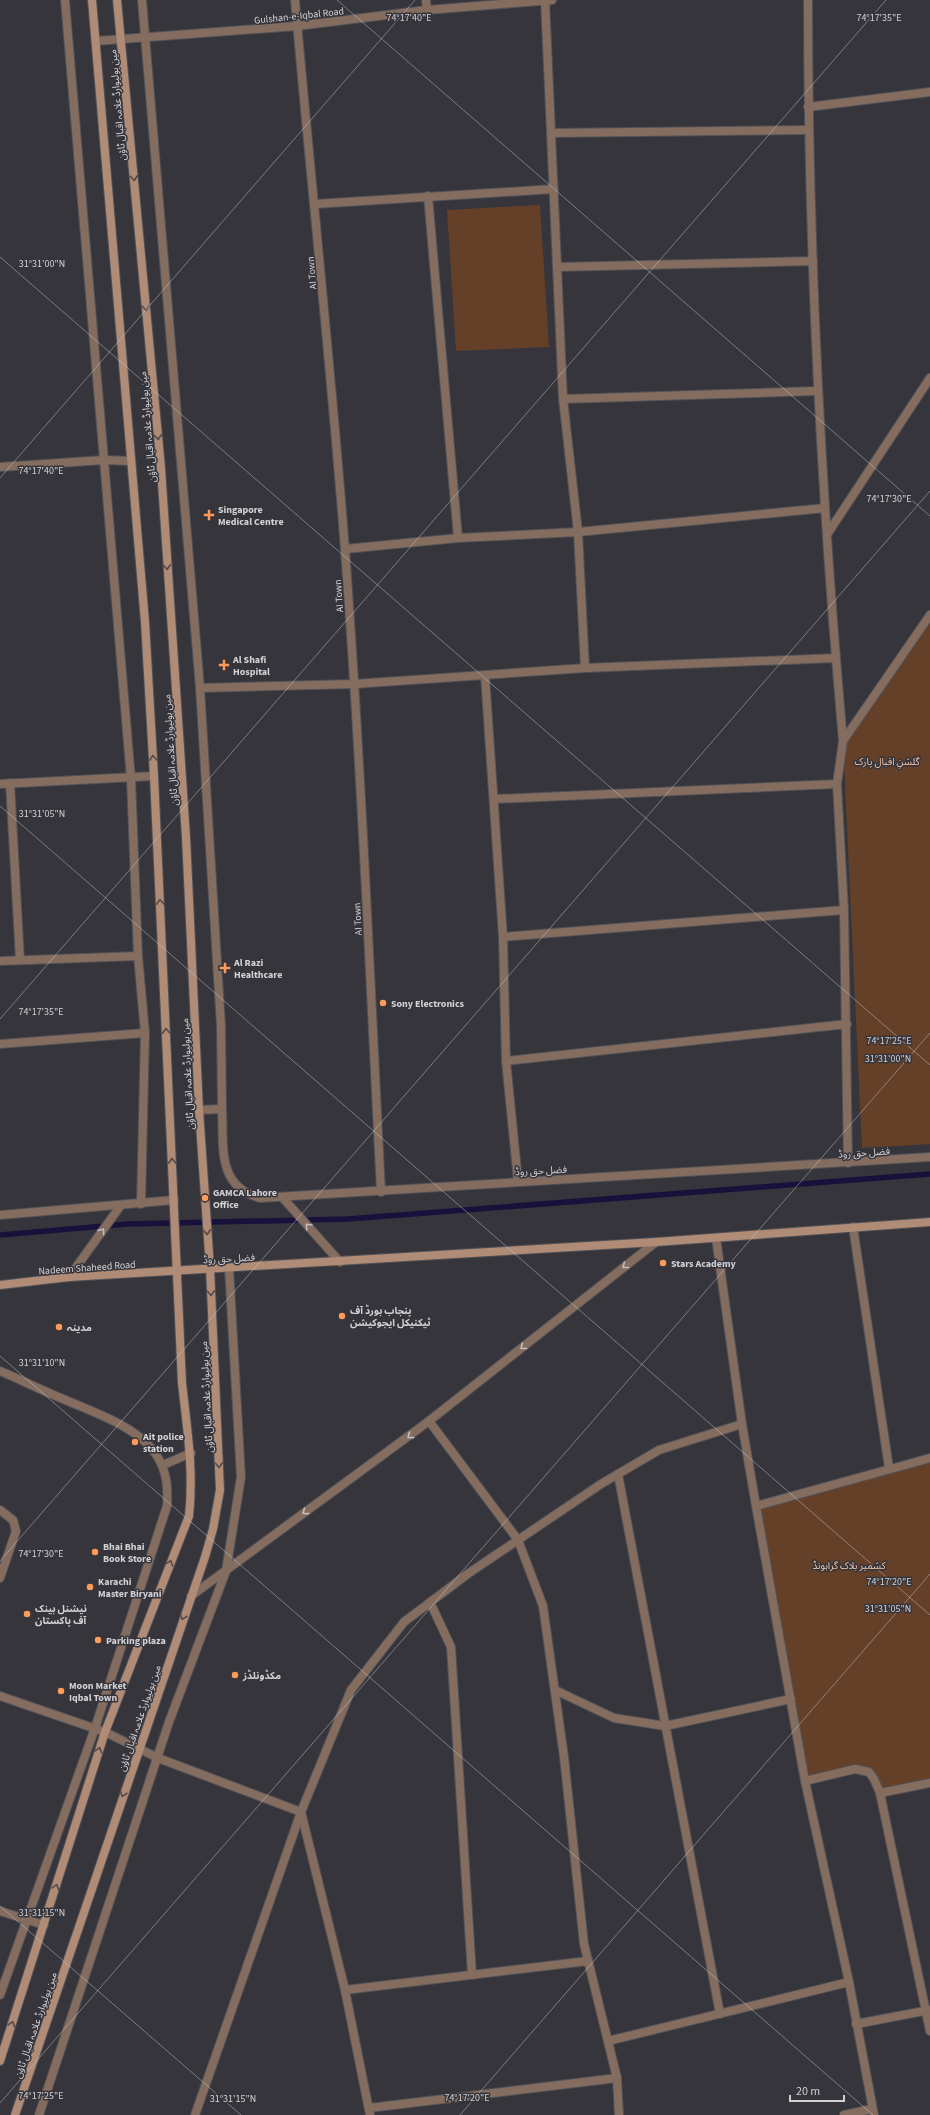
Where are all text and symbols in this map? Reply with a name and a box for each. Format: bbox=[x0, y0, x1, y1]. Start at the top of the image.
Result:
street label: Gulshan-e-Iqbal Road bbox=[254, 4, 345, 28]
text: 74°17'40"E bbox=[386, 11, 432, 25]
text: 74°17'35"E bbox=[856, 11, 902, 25]
street label: مین بولیوارڈ علامہ اقبال ٹاؤن bbox=[106, 49, 130, 161]
one-way arrow bbox=[129, 175, 138, 181]
street label: AI Town bbox=[304, 256, 320, 290]
text: 31°31'00"N bbox=[19, 257, 65, 271]
one-way arrow bbox=[141, 305, 150, 311]
street label: مین بولیوارڈ علامہ اقبال ٹاؤن bbox=[136, 371, 160, 483]
one-way arrow bbox=[153, 434, 162, 440]
text: 74°17'40"E bbox=[18, 464, 64, 478]
text: 74°17'30"E bbox=[866, 492, 912, 506]
place label: Singapore Medical Centre bbox=[218, 503, 284, 529]
marker: Singapore Medical Centre bbox=[203, 509, 215, 521]
one-way arrow bbox=[163, 564, 172, 570]
street label: AI Town bbox=[331, 579, 347, 613]
place label: Al Shafi Hospital bbox=[232, 653, 270, 679]
marker: Al Shafi Hospital bbox=[218, 659, 230, 671]
street label: مین بولیوارڈ علامہ اقبال ٹاؤن bbox=[160, 694, 182, 806]
one-way arrow bbox=[149, 755, 158, 761]
park label: گلشنِ اقبال پارک bbox=[855, 755, 920, 769]
text: 31°31'05"N bbox=[19, 807, 65, 821]
one-way arrow bbox=[156, 899, 164, 905]
street label: AI Town bbox=[350, 902, 366, 936]
place label: Al Razi Healthcare bbox=[233, 956, 282, 982]
marker: Al Razi Healthcare bbox=[219, 962, 231, 974]
place label: Sony Electronics bbox=[391, 997, 465, 1011]
marker: Sony Electronics bbox=[378, 998, 388, 1008]
text: 74°17'35"E bbox=[18, 1005, 64, 1019]
street label: مین بولیوارڈ علامہ اقبال ٹاؤن bbox=[178, 1018, 198, 1130]
one-way arrow bbox=[162, 1028, 170, 1034]
text: 74°17'25"E bbox=[866, 1034, 912, 1048]
text: 31°31'00"N bbox=[865, 1052, 911, 1066]
street label: فضل حق روڈ bbox=[838, 1144, 891, 1162]
one-way arrow bbox=[168, 1158, 176, 1164]
street label: فضل حق روڈ bbox=[515, 1163, 568, 1179]
place label: GAMCA Lahore Office bbox=[213, 1186, 277, 1212]
marker: GAMCA Lahore Office bbox=[200, 1193, 210, 1203]
one-way arrow bbox=[305, 1223, 312, 1231]
one-way arrow bbox=[97, 1228, 105, 1235]
one-way arrow bbox=[203, 1229, 212, 1235]
street label: فضل حق روڈ bbox=[203, 1251, 256, 1267]
place label: Stars Academy bbox=[671, 1257, 737, 1271]
street label: Nadeem Shaheed Road bbox=[38, 1258, 136, 1278]
marker: Stars Academy bbox=[658, 1258, 668, 1268]
one-way arrow bbox=[623, 1262, 630, 1269]
one-way arrow bbox=[207, 1290, 216, 1296]
place label: پنجاب بورڈ آف ٹیکنیکل ایجوکیشن bbox=[350, 1304, 431, 1330]
marker: پنجاب بورڈ آف ٹیکنیکل ایجوکیشن bbox=[337, 1311, 347, 1321]
place label: مدینہ bbox=[67, 1321, 92, 1335]
marker: مدینہ bbox=[54, 1322, 64, 1332]
street label: مین بولیوارڈ علامہ اقبال ٹاؤن bbox=[197, 1341, 217, 1453]
one-way arrow bbox=[521, 1342, 528, 1349]
text: 31°31'10"N bbox=[19, 1356, 65, 1370]
place label: Ait police station bbox=[142, 1430, 184, 1456]
one-way arrow bbox=[407, 1431, 414, 1438]
marker: Ait police station bbox=[130, 1437, 140, 1447]
one-way arrow bbox=[215, 1462, 223, 1468]
one-way arrow bbox=[302, 1508, 309, 1515]
place label: Bhai Bhai Book Store bbox=[103, 1540, 151, 1566]
text: 74°17'30"E bbox=[18, 1547, 64, 1561]
marker: Bhai Bhai Book Store bbox=[90, 1547, 100, 1557]
one-way arrow bbox=[166, 1559, 174, 1566]
park label: کشمیر بلاک ﮔﺮﺍﮨﻮﻧﮉ bbox=[812, 1559, 886, 1573]
place label: Karachi Master Biryani bbox=[98, 1575, 162, 1601]
text: 74°17'20"E bbox=[866, 1575, 912, 1589]
marker: Karachi Master Biryani bbox=[85, 1582, 95, 1592]
place label: نیشنل بینک آف پاکستان bbox=[35, 1602, 87, 1628]
text: 31°31'05"N bbox=[865, 1602, 911, 1616]
marker: نیشنل بینک آف پاکستان bbox=[22, 1609, 32, 1619]
one-way arrow bbox=[180, 1614, 188, 1621]
place label: Parking plaza bbox=[106, 1634, 166, 1648]
marker: Parking plaza bbox=[93, 1635, 103, 1645]
street label: مین بولیوارڈ علامہ اقبال ٹاؤن bbox=[115, 1663, 165, 1773]
place label: مکڈونلڈز bbox=[242, 1669, 281, 1683]
marker: مکڈونلڈز bbox=[230, 1670, 240, 1680]
place label: Moon Market Iqbal Town bbox=[69, 1679, 127, 1705]
marker: Moon Market Iqbal Town bbox=[56, 1686, 66, 1696]
one-way arrow bbox=[94, 1746, 103, 1753]
one-way arrow bbox=[120, 1790, 128, 1797]
one-way arrow bbox=[51, 1884, 60, 1891]
text: 31°31'15"N bbox=[19, 1906, 65, 1920]
street label: مین بولیوارڈ علامہ اقبال ٹاؤن bbox=[11, 1970, 61, 2080]
one-way arrow bbox=[7, 2021, 16, 2028]
scale bar bbox=[790, 2077, 844, 2103]
text: 20 m bbox=[796, 2083, 820, 2100]
text: 74°17'25"E bbox=[18, 2089, 64, 2103]
text: 74°17'20"E bbox=[444, 2091, 490, 2105]
text: 31°31'15"N bbox=[210, 2092, 256, 2106]

